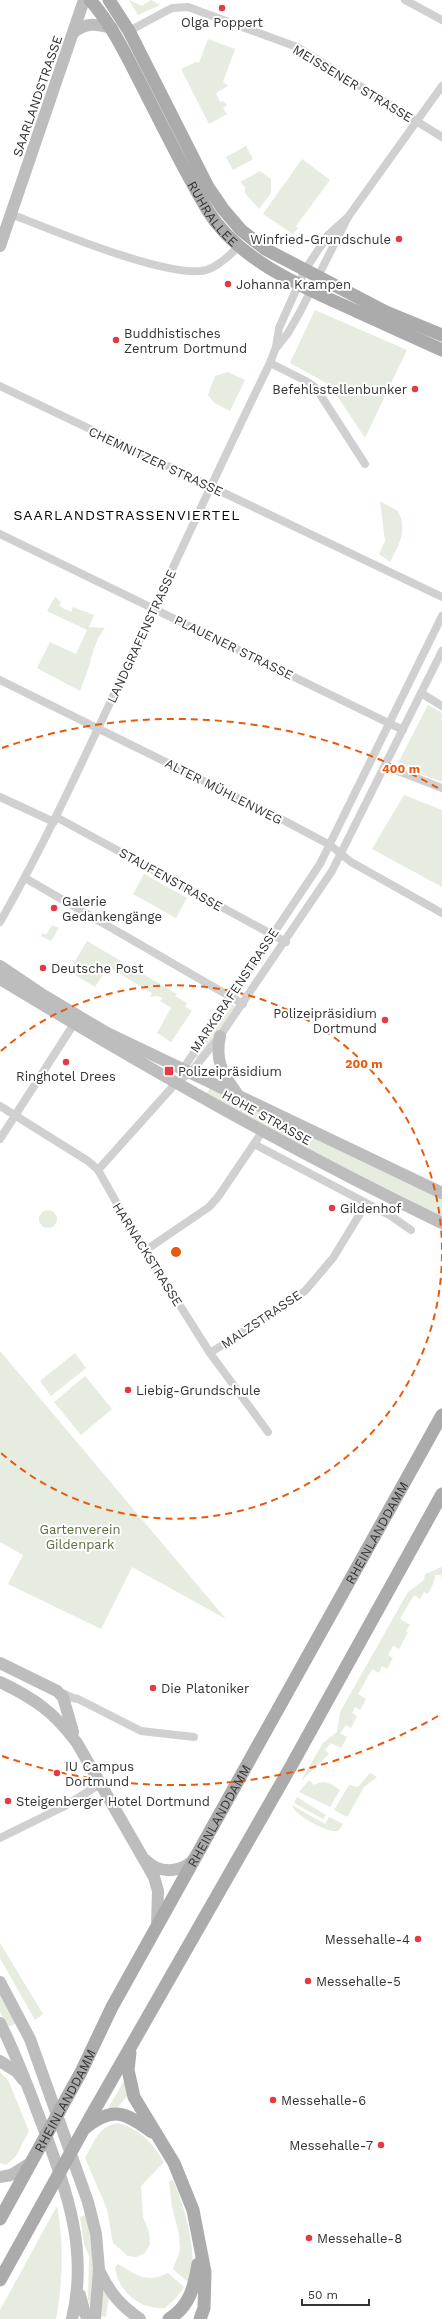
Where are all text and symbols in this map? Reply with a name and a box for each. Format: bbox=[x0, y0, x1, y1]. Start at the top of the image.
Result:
marker: Olga Poppert bbox=[217, 3, 227, 13]
place label: Olga Poppert bbox=[181, 15, 263, 30]
street label: SAARLANDSTRASSE bbox=[10, 34, 65, 159]
street label: MEISSENER STRASSE bbox=[290, 42, 415, 125]
street label: RUHRALLEE bbox=[184, 178, 241, 250]
place label: Winfried-Grundschule bbox=[250, 232, 391, 247]
marker: Winfried-Grundschule bbox=[394, 234, 404, 244]
place label: Johanna Krampen bbox=[236, 277, 351, 292]
marker: Johanna Krampen bbox=[223, 279, 233, 289]
place label: Buddhistisches Zentrum Dortmund bbox=[124, 326, 247, 356]
marker: Buddhistisches Zentrum Dortmund bbox=[111, 335, 121, 345]
place label: Befehlsstellenbunker bbox=[272, 382, 407, 397]
marker: Befehlsstellenbunker bbox=[410, 384, 420, 394]
street label: CHEMNITZER STRASSE bbox=[86, 424, 225, 499]
district label: SAARLANDSTRASSENVIERTEL bbox=[13, 507, 241, 523]
street label: LANDGRAFENSTRASSE bbox=[104, 567, 179, 705]
street label: PLAUENER STRASSE bbox=[172, 612, 296, 683]
street label: ALTER MÜHLENWEG bbox=[163, 755, 285, 827]
text: 400 m bbox=[382, 762, 420, 776]
street label: STAUFENSTRASSE bbox=[116, 845, 225, 914]
place label: Galerie Gedankengänge bbox=[62, 894, 162, 924]
marker: Galerie Gedankengänge bbox=[49, 903, 59, 913]
street label: MARKGRAFENSTRASSE bbox=[187, 925, 282, 1055]
place label: Deutsche Post bbox=[51, 961, 144, 976]
marker: Deutsche Post bbox=[38, 963, 48, 973]
place label: Polizeipräsidium Dortmund bbox=[273, 1006, 377, 1036]
marker: Polizeipräsidium Dortmund bbox=[380, 1015, 390, 1025]
marker: Ringhotel Drees bbox=[61, 1057, 71, 1067]
text: 200 m bbox=[345, 1057, 383, 1071]
place label: Polizeipräsidium bbox=[178, 1064, 282, 1079]
marker: Polizeipräsidium bbox=[163, 1065, 175, 1077]
place label: Ringhotel Drees bbox=[16, 1069, 116, 1084]
street label: HOHE STRASSE bbox=[220, 1087, 314, 1148]
street label: HARNACKSTRASSE bbox=[110, 1200, 186, 1309]
place label: Gildenhof bbox=[340, 1201, 401, 1216]
marker: Gildenhof bbox=[327, 1203, 337, 1213]
centre of rings bbox=[169, 1245, 183, 1259]
street label: MALZSTRASSE bbox=[218, 1287, 304, 1352]
place label: Liebig-Grundschule bbox=[136, 1383, 261, 1398]
marker: Liebig-Grundschule bbox=[123, 1385, 133, 1395]
street label: RHEINLANDDAMM bbox=[342, 1479, 411, 1587]
park label: Gartenverein Gildenpark bbox=[40, 1522, 120, 1552]
place label: Die Platoniker bbox=[161, 1681, 249, 1696]
marker: Die Platoniker bbox=[148, 1683, 158, 1693]
place label: IU Campus Dortmund bbox=[65, 1759, 134, 1789]
street label: RHEINLANDDAMM bbox=[185, 1762, 254, 1870]
marker: IU Campus Dortmund bbox=[52, 1768, 62, 1778]
place label: Steigenberger Hotel Dortmund bbox=[16, 1794, 210, 1809]
marker: Steigenberger Hotel Dortmund bbox=[3, 1796, 13, 1806]
place label: Messehalle-4 bbox=[325, 1932, 410, 1947]
marker: Messehalle-4 bbox=[413, 1934, 423, 1944]
place label: Messehalle-5 bbox=[316, 1974, 401, 1989]
marker: Messehalle-5 bbox=[303, 1976, 313, 1986]
street label: RHEINLANDDAMM bbox=[31, 2047, 99, 2155]
place label: Messehalle-6 bbox=[281, 2093, 366, 2108]
marker: Messehalle-6 bbox=[268, 2095, 278, 2105]
place label: Messehalle-7 bbox=[289, 2138, 373, 2153]
marker: Messehalle-7 bbox=[376, 2140, 386, 2150]
place label: Messehalle-8 bbox=[317, 2231, 402, 2246]
marker: Messehalle-8 bbox=[304, 2233, 314, 2243]
scale bar bbox=[302, 2281, 369, 2307]
text: 50 m bbox=[308, 2288, 338, 2302]

